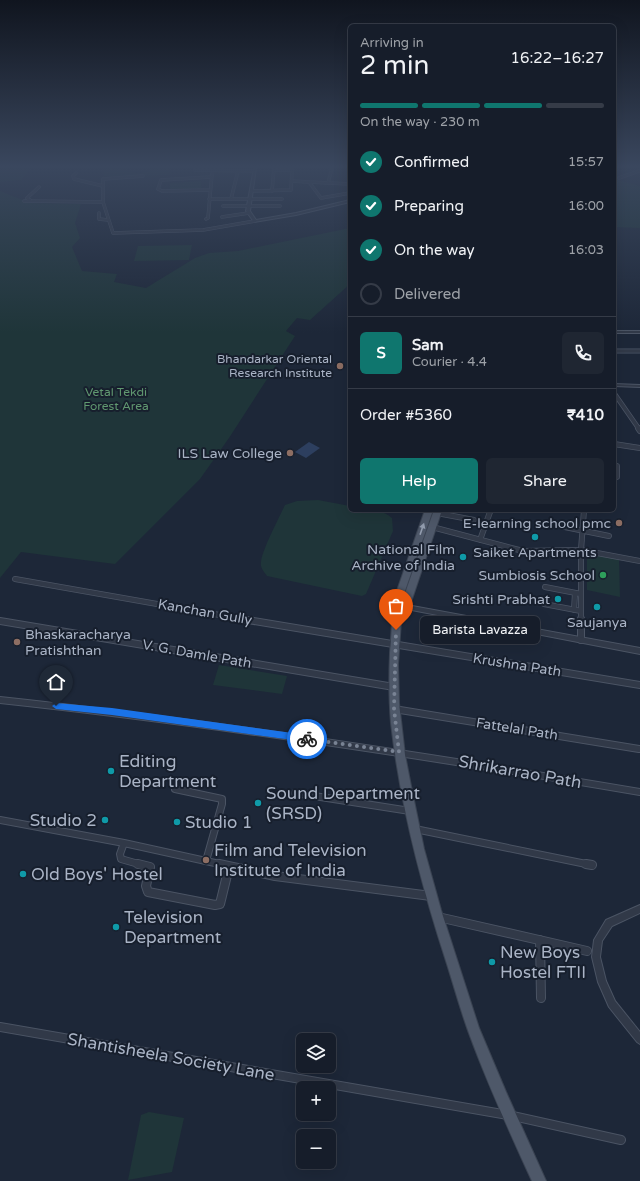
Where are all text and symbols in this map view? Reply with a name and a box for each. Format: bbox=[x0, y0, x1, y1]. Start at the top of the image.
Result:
text: Arriving in bbox=[360, 35, 424, 51]
text: 16:22–16:27 bbox=[511, 49, 604, 67]
text: 2 min bbox=[360, 50, 429, 81]
text: On the way · 230 m bbox=[360, 114, 480, 130]
icon: check bbox=[360, 151, 382, 173]
text: Confirmed bbox=[394, 153, 469, 171]
text: 15:57 bbox=[568, 154, 604, 170]
icon: check bbox=[360, 195, 382, 217]
text: Preparing bbox=[394, 197, 464, 215]
text: 16:00 bbox=[568, 198, 604, 214]
icon: check bbox=[360, 239, 382, 261]
text: On the way bbox=[394, 241, 474, 259]
text: 16:03 bbox=[568, 242, 604, 258]
text: Delivered bbox=[394, 285, 461, 303]
button: phone bbox=[562, 332, 604, 374]
text: Sam bbox=[412, 336, 443, 354]
text: S bbox=[376, 344, 386, 362]
place label: Bhandarkar Oriental Research Institute bbox=[217, 352, 332, 380]
text: Courier · 4.4 bbox=[412, 354, 487, 370]
marker: Bhandarkar Oriental Research Institute bbox=[335, 361, 345, 371]
park label: Vetal Tekdi Forest Area bbox=[83, 385, 149, 413]
text: Order #5360 bbox=[360, 406, 452, 424]
text: ₹410 bbox=[567, 406, 604, 424]
place label: ILS Law College bbox=[177, 445, 282, 462]
marker: ILS Law College bbox=[285, 448, 295, 458]
button: Help bbox=[360, 458, 478, 504]
button: Share bbox=[486, 458, 604, 504]
place label: E-learning school pmc bbox=[463, 515, 611, 532]
marker: E-learning school pmc bbox=[614, 518, 624, 528]
one-way arrow bbox=[420, 522, 426, 534]
marker: Saiket Apartments bbox=[530, 532, 540, 542]
place label: National Film Archive of India bbox=[351, 541, 455, 574]
place label: Saiket Apartments bbox=[473, 544, 597, 561]
marker: National Film Archive of India bbox=[458, 552, 468, 562]
place label: Sumbiosis School bbox=[479, 567, 595, 584]
marker: Sumbiosis School bbox=[598, 570, 608, 580]
pin bbox=[379, 589, 413, 630]
place label: Srishti Prabhat bbox=[452, 591, 551, 608]
marker: Srishti Prabhat bbox=[553, 594, 563, 604]
street label: Kanchan Gully bbox=[157, 595, 254, 629]
icon: bag bbox=[385, 595, 407, 617]
marker: Saujanya bbox=[592, 602, 602, 612]
place label: Saujanya bbox=[567, 614, 627, 631]
callout: Barista Lavazza bbox=[420, 616, 540, 644]
text: Barista Lavazza bbox=[432, 622, 528, 638]
place label: Bhaskaracharya Pratishthan bbox=[25, 626, 131, 659]
street label: V. G. Damle Path bbox=[141, 636, 253, 672]
marker: Bhaskaracharya Pratishthan bbox=[12, 637, 22, 647]
street label: Krushna Path bbox=[472, 650, 562, 680]
pin bbox=[39, 665, 73, 706]
icon: home bbox=[45, 671, 67, 693]
street label: Fattelal Path bbox=[475, 714, 559, 744]
courier bbox=[287, 719, 327, 759]
icon: bike bbox=[296, 728, 318, 750]
place label: Editing Department bbox=[119, 751, 217, 792]
street label: Shrikarrao Path bbox=[457, 751, 583, 793]
marker: Editing Department bbox=[106, 766, 116, 776]
place label: Sound Department (SRSD) bbox=[266, 783, 420, 824]
marker: Sound Department (SRSD) bbox=[253, 798, 263, 808]
place label: Studio 2 bbox=[30, 810, 97, 831]
place label: Studio 1 bbox=[185, 812, 252, 833]
marker: Studio 2 bbox=[100, 815, 110, 825]
marker: Studio 1 bbox=[172, 817, 182, 827]
place label: Film and Television Institute of India bbox=[214, 840, 367, 881]
marker: Film and Television Institute of India bbox=[201, 855, 211, 865]
place label: Old Boys' Hostel bbox=[31, 864, 163, 885]
marker: Old Boys' Hostel bbox=[18, 869, 28, 879]
place label: Television Department bbox=[124, 907, 222, 948]
marker: Television Department bbox=[111, 922, 121, 932]
place label: New Boys Hostel FTII bbox=[500, 942, 586, 983]
marker: New Boys Hostel FTII bbox=[487, 957, 497, 967]
street label: Shantisheela Society Lane bbox=[66, 1028, 276, 1086]
map controls bbox=[296, 1033, 336, 1169]
button: layers bbox=[296, 1033, 336, 1073]
button: + bbox=[296, 1081, 336, 1121]
button: − bbox=[296, 1129, 336, 1169]

